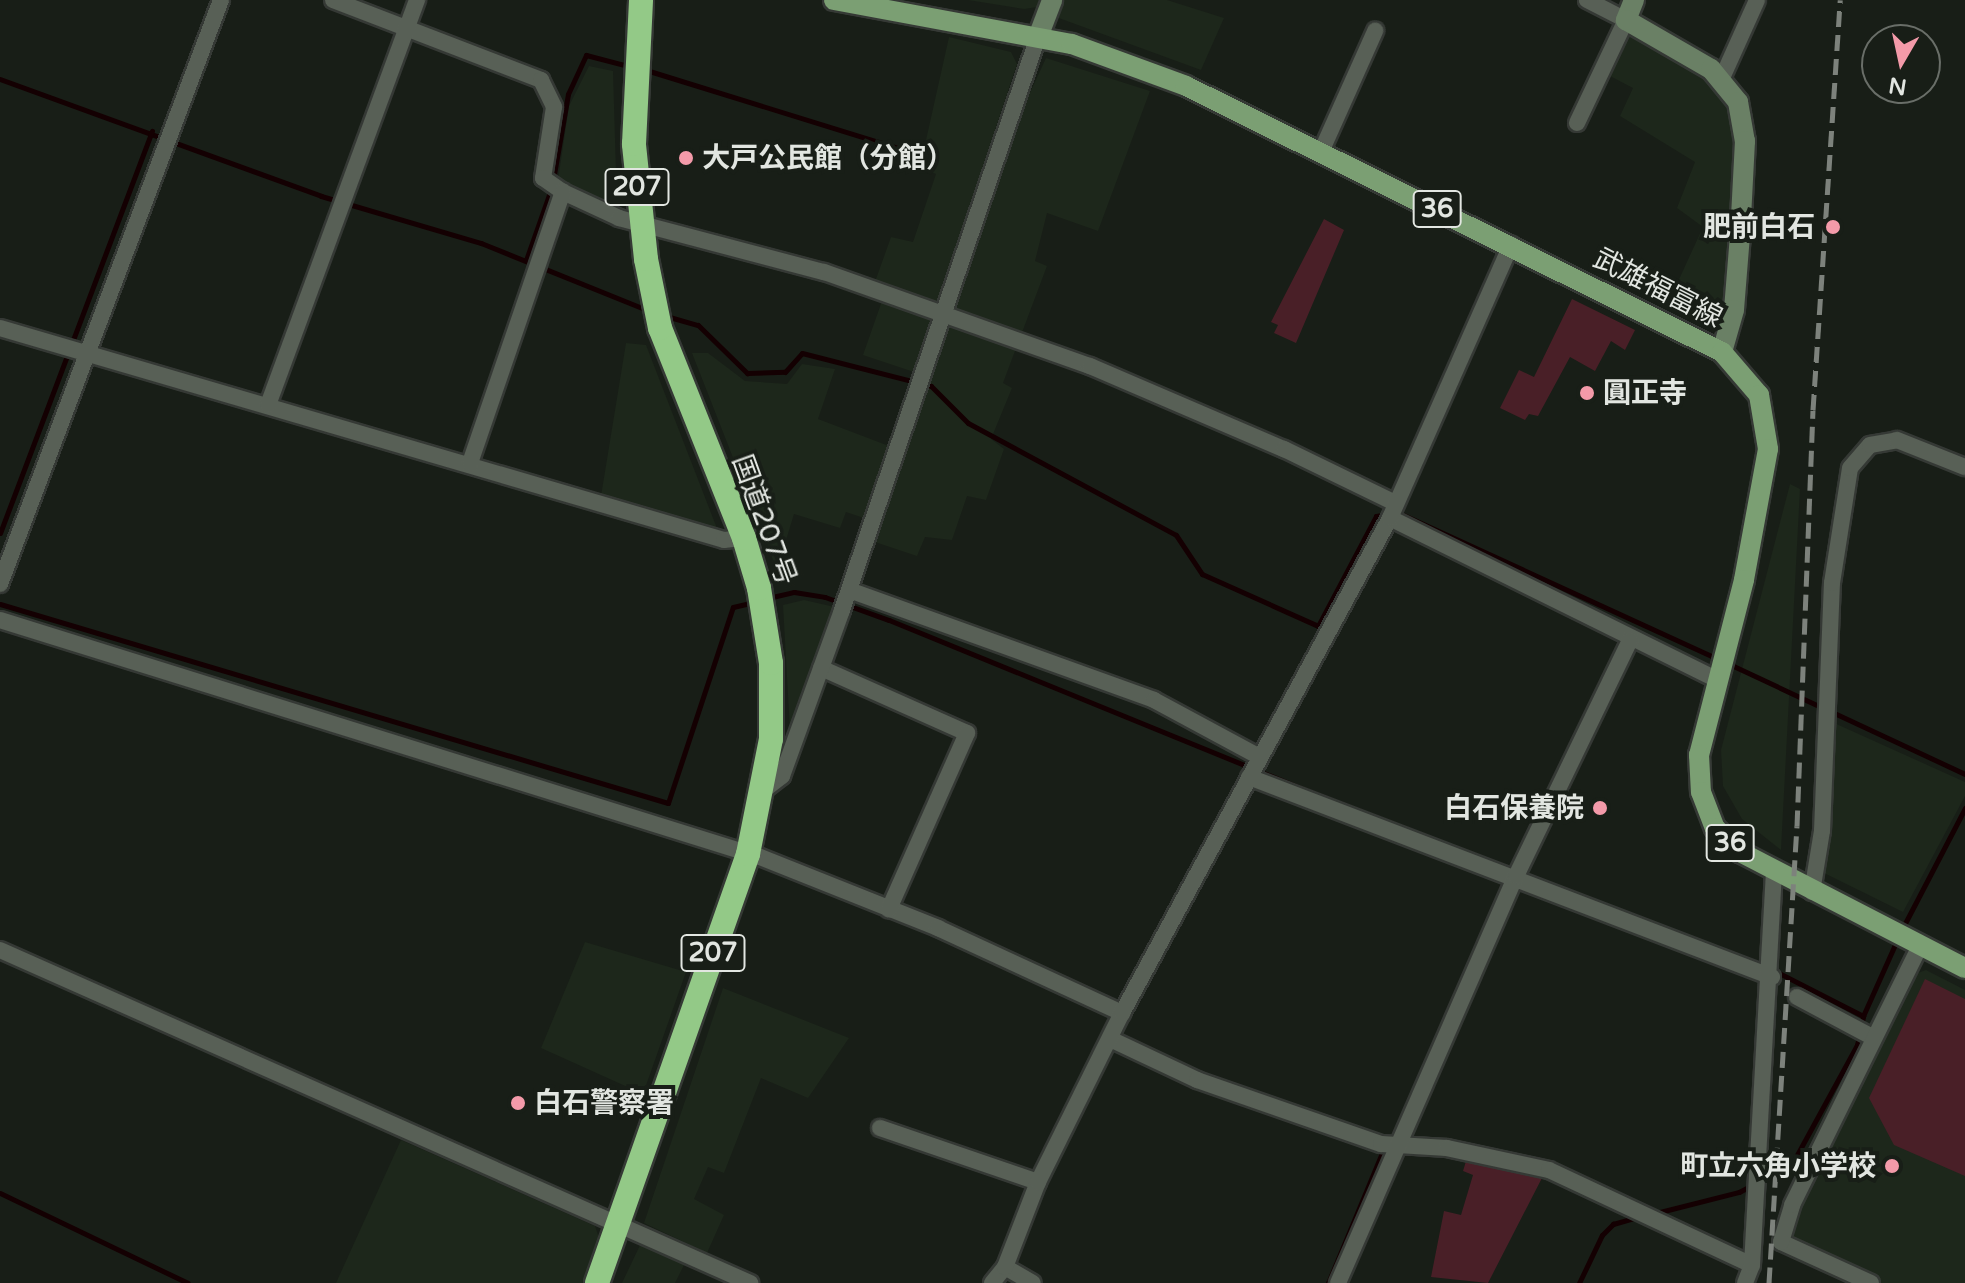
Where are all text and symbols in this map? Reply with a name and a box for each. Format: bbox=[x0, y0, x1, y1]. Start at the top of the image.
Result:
north arrow bbox=[1861, 24, 1941, 104]
text: N bbox=[1887, 72, 1908, 100]
place label: 大戸公民館（分館） bbox=[702, 141, 954, 175]
marker: 大戸公民館（分館） bbox=[677, 149, 695, 167]
road number: 207 bbox=[603, 165, 671, 209]
road number: 36 bbox=[1411, 187, 1463, 231]
place label: 肥前白石 bbox=[1703, 210, 1815, 244]
marker: 肥前白石 bbox=[1822, 216, 1844, 238]
street label: 武雄福富線 bbox=[1588, 241, 1728, 335]
place label: 圓正寺 bbox=[1603, 376, 1687, 410]
marker: 圓正寺 bbox=[1578, 384, 1596, 402]
street label: 国道207号 bbox=[725, 450, 803, 590]
place label: 白石保養院 bbox=[1444, 791, 1584, 825]
marker: 白石保養院 bbox=[1591, 799, 1609, 817]
road number: 36 bbox=[1704, 821, 1756, 865]
road number: 207 bbox=[679, 931, 747, 975]
place label: 白石警察署 bbox=[534, 1086, 674, 1120]
marker: 白石警察署 bbox=[509, 1094, 527, 1112]
place label: 町立六角小学校 bbox=[1680, 1149, 1876, 1183]
marker: 町立六角小学校 bbox=[1883, 1157, 1901, 1175]

